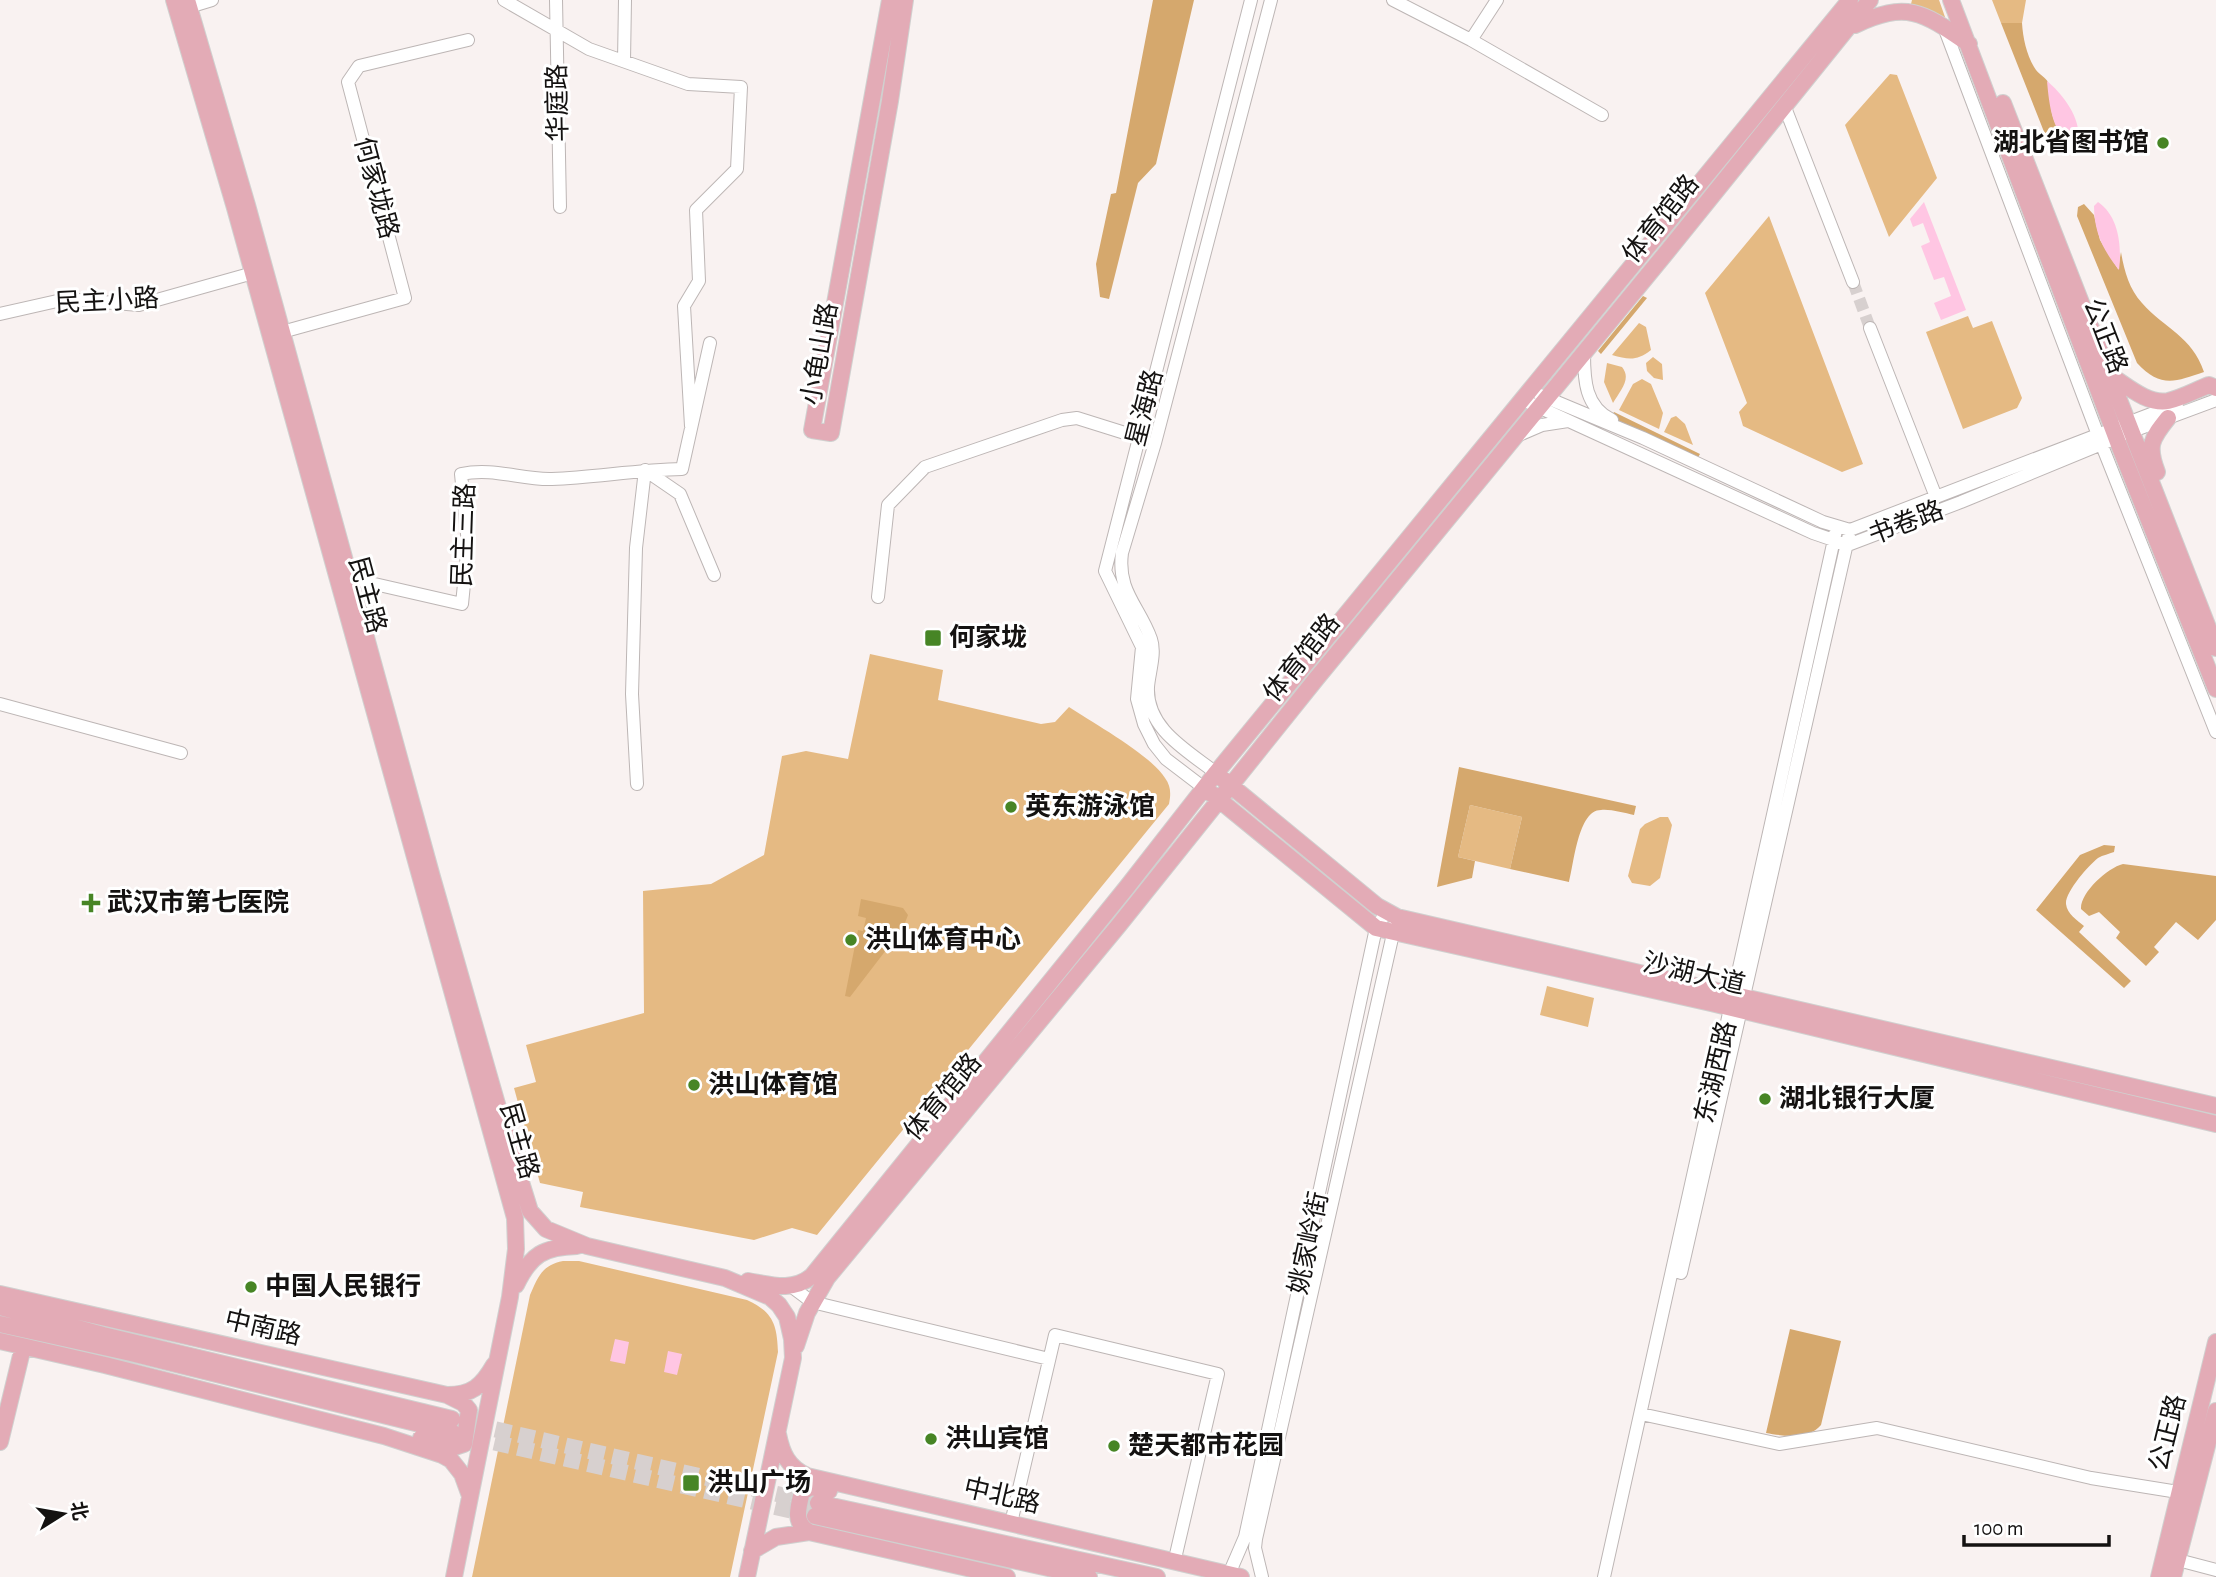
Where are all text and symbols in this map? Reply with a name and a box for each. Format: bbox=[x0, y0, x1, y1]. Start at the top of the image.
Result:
street label: 华庭路 bbox=[542, 64, 572, 142]
place label: 湖北省图书馆 bbox=[1993, 128, 2149, 156]
street label: 何家垅路 bbox=[350, 134, 404, 242]
marker: 湖北省图书馆 bbox=[2155, 135, 2171, 151]
street label: 体育馆路 bbox=[1617, 170, 1704, 268]
street label: 民主小路 bbox=[54, 284, 160, 317]
street label: 公正路 bbox=[2079, 295, 2132, 377]
street label: 小龟山路 bbox=[797, 300, 842, 407]
street label: 星海路 bbox=[1122, 367, 1167, 449]
street label: 民主三路 bbox=[448, 483, 479, 587]
street label: 书卷路 bbox=[1864, 495, 1947, 549]
street label: 民主路 bbox=[344, 554, 391, 636]
street label: 体育馆路 bbox=[1258, 609, 1345, 707]
place label: 何家垅 bbox=[949, 623, 1027, 651]
marker: 何家垅 bbox=[923, 628, 943, 648]
place label: 英东游泳馆 bbox=[1025, 792, 1155, 820]
marker: 英东游泳馆 bbox=[1003, 799, 1019, 815]
place label: 武汉市第七医院 bbox=[107, 888, 289, 916]
marker: 武汉市第七医院 bbox=[81, 893, 101, 913]
place label: 洪山体育中心 bbox=[865, 925, 1021, 953]
marker: 洪山体育中心 bbox=[843, 932, 859, 948]
street label: 沙湖大道 bbox=[1640, 948, 1748, 998]
street label: 东湖西路 bbox=[1691, 1018, 1740, 1126]
street label: 体育馆路 bbox=[899, 1048, 986, 1145]
place label: 洪山体育馆 bbox=[708, 1070, 838, 1098]
marker: 洪山体育馆 bbox=[686, 1077, 702, 1093]
place label: 湖北银行大厦 bbox=[1779, 1084, 1935, 1112]
marker: 湖北银行大厦 bbox=[1757, 1091, 1773, 1107]
street label: 民主路 bbox=[496, 1100, 543, 1182]
street label: 姚家岭街 bbox=[1284, 1189, 1333, 1297]
place label: 中国人民银行 bbox=[265, 1272, 421, 1300]
marker: 中国人民银行 bbox=[243, 1279, 259, 1295]
street label: 中南路 bbox=[222, 1306, 304, 1349]
street label: 公正路 bbox=[2145, 1392, 2190, 1474]
place label: 洪山宾馆 bbox=[945, 1424, 1049, 1452]
marker: 洪山宾馆 bbox=[923, 1431, 939, 1447]
place label: 楚天都市花园 bbox=[1128, 1431, 1284, 1459]
marker: 楚天都市花园 bbox=[1106, 1438, 1122, 1454]
place label: 洪山广场 bbox=[707, 1468, 811, 1496]
marker: 洪山广场 bbox=[681, 1473, 701, 1493]
street label: 中北路 bbox=[961, 1474, 1043, 1517]
north arrow bbox=[28, 1479, 98, 1549]
text: 北 bbox=[67, 1500, 90, 1522]
scale bar bbox=[1964, 1504, 2109, 1548]
text: 100 m bbox=[1974, 1518, 2024, 1539]

